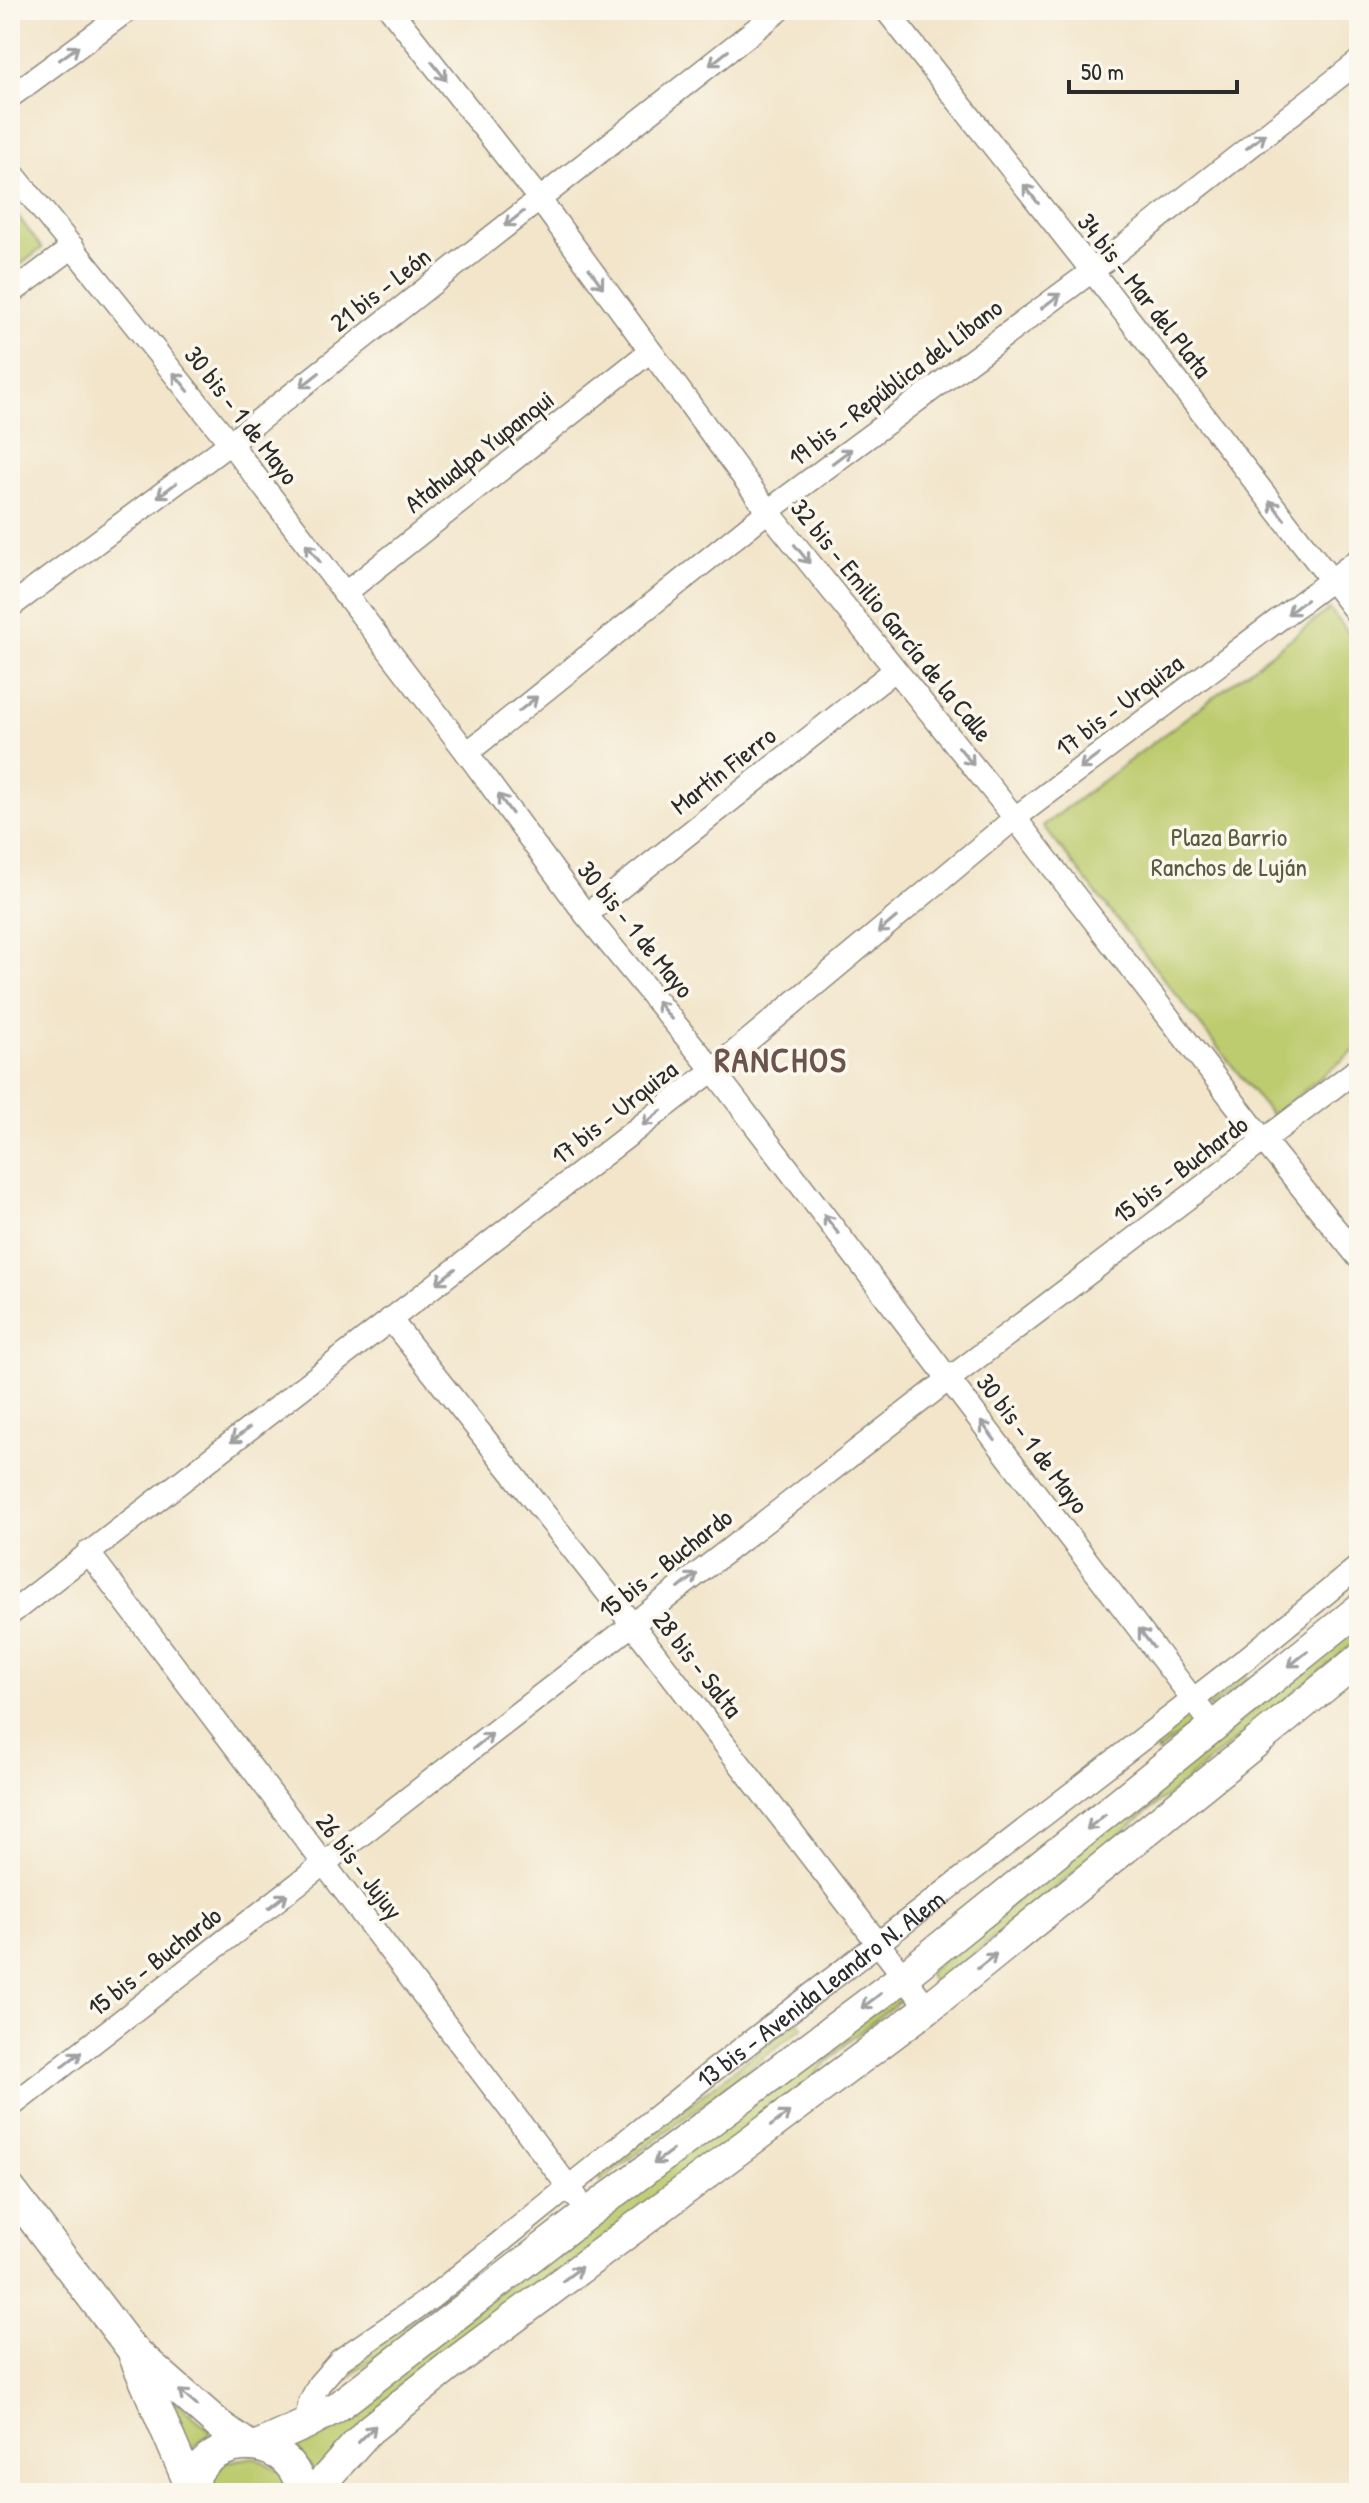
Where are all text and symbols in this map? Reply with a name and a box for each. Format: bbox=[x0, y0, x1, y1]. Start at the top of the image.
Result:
scale bar bbox=[1069, 44, 1237, 94]
one-way arrow bbox=[58, 45, 79, 62]
one-way arrow bbox=[709, 50, 730, 67]
text: 50 m bbox=[1081, 55, 1124, 87]
one-way arrow bbox=[430, 60, 448, 81]
one-way arrow bbox=[1245, 133, 1266, 150]
one-way arrow bbox=[1023, 184, 1040, 205]
street label: 34 bis - Mar del Plata bbox=[1070, 205, 1220, 385]
one-way arrow bbox=[504, 211, 525, 228]
street label: 21 bis - León bbox=[322, 239, 438, 339]
one-way arrow bbox=[588, 267, 605, 289]
street label: 19 bis - República del Líbano bbox=[781, 290, 1009, 474]
one-way arrow bbox=[1040, 293, 1061, 310]
street label: 30 bis - 1 de Mayo bbox=[177, 338, 307, 492]
one-way arrow bbox=[300, 371, 321, 389]
one-way arrow bbox=[172, 372, 190, 393]
street label: Atahualpa Yupanqui bbox=[397, 382, 561, 520]
one-way arrow bbox=[831, 448, 852, 465]
one-way arrow bbox=[157, 481, 179, 498]
street label: 32 bis - Emilio García de la Calle bbox=[783, 491, 1001, 749]
one-way arrow bbox=[1268, 500, 1285, 521]
one-way arrow bbox=[305, 543, 322, 564]
one-way arrow bbox=[794, 543, 811, 564]
one-way arrow bbox=[1287, 598, 1309, 615]
street label: 17 bis - Urquiza bbox=[1048, 646, 1190, 764]
one-way arrow bbox=[517, 695, 538, 713]
street label: Martín Fierro bbox=[663, 718, 783, 822]
one-way arrow bbox=[957, 745, 974, 766]
one-way arrow bbox=[1079, 754, 1101, 771]
one-way arrow bbox=[497, 794, 514, 815]
park label: Plaza Barrio Ranchos de Luján bbox=[1151, 819, 1307, 884]
street label: 30 bis - 1 de Mayo bbox=[570, 853, 702, 1005]
one-way arrow bbox=[877, 916, 897, 934]
one-way arrow bbox=[655, 1000, 673, 1021]
district label: RANCHOS bbox=[714, 1037, 848, 1083]
street label: 17 bis - Urquiza bbox=[544, 1052, 684, 1172]
street label: 15 bis - Buchardo bbox=[1105, 1107, 1255, 1231]
one-way arrow bbox=[642, 1109, 663, 1126]
one-way arrow bbox=[822, 1214, 839, 1235]
one-way arrow bbox=[436, 1268, 457, 1285]
street label: 30 bis - 1 de Mayo bbox=[969, 1366, 1097, 1520]
one-way arrow bbox=[980, 1421, 997, 1442]
one-way arrow bbox=[230, 1426, 251, 1443]
street label: 15 bis - Buchardo bbox=[591, 1500, 739, 1626]
one-way arrow bbox=[677, 1572, 698, 1589]
street label: 28 bis - Salta bbox=[645, 1603, 751, 1725]
one-way arrow bbox=[1137, 1627, 1154, 1649]
one-way arrow bbox=[1289, 1650, 1309, 1668]
one-way arrow bbox=[472, 1732, 493, 1749]
street label: 26 bis - Jujuy bbox=[308, 1806, 412, 1926]
one-way arrow bbox=[1086, 1813, 1107, 1831]
street label: 13 bis - Avenida Leandro N. Alem bbox=[689, 1881, 951, 2095]
one-way arrow bbox=[267, 1892, 288, 1909]
street label: 15 bis - Buchardo bbox=[80, 1898, 228, 2024]
one-way arrow bbox=[976, 1952, 997, 1969]
one-way arrow bbox=[860, 1993, 882, 2010]
one-way arrow bbox=[61, 2051, 82, 2068]
one-way arrow bbox=[769, 2110, 790, 2127]
one-way arrow bbox=[652, 2149, 674, 2165]
one-way arrow bbox=[561, 2266, 582, 2283]
one-way arrow bbox=[179, 2389, 199, 2407]
one-way arrow bbox=[357, 2425, 376, 2444]

